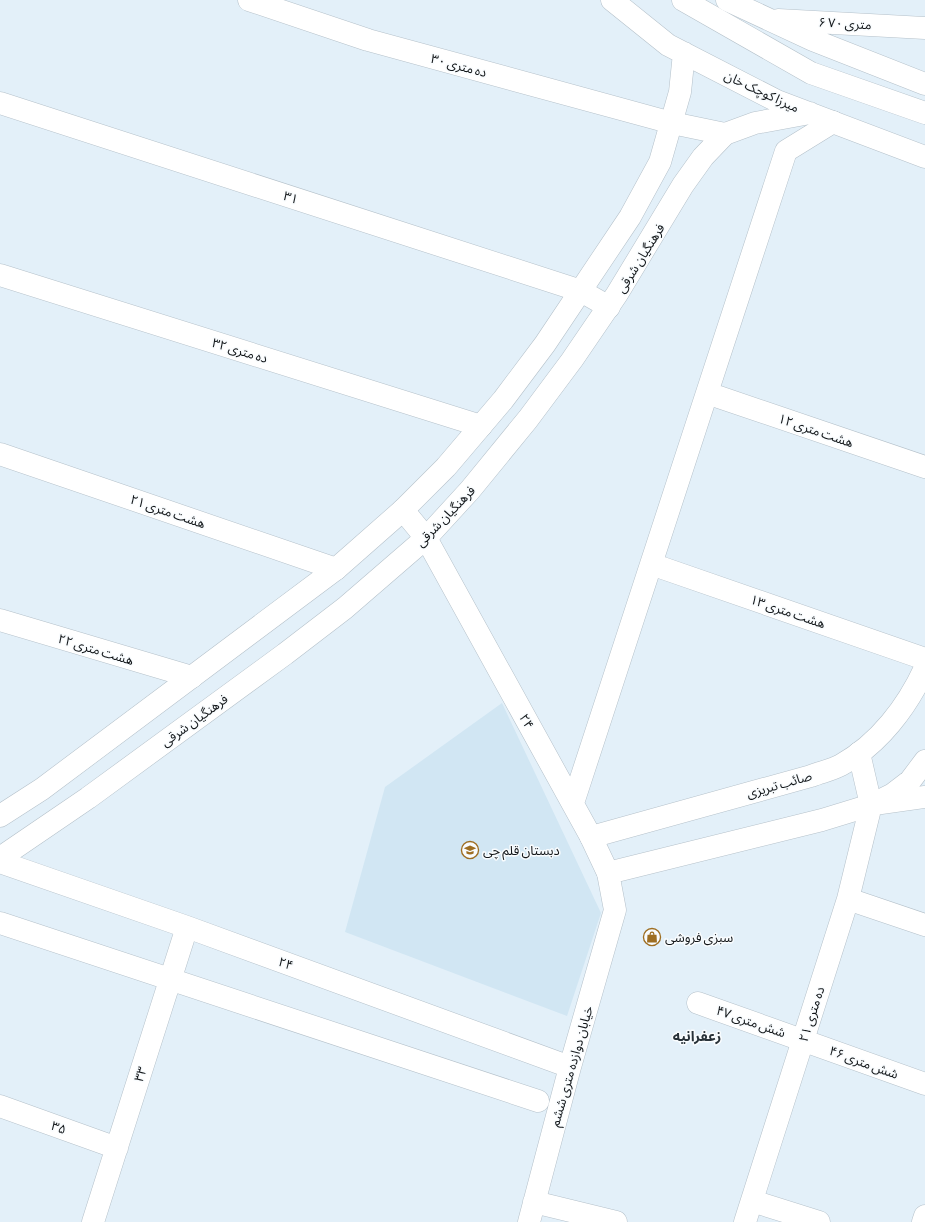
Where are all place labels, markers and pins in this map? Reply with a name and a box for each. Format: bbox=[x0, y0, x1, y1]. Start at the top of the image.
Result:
school or university icon: دبستان قلم چی bbox=[460, 840, 480, 860]
place label: دبستان قلم چی bbox=[483, 843, 560, 861]
shop icon: سبزی فروشی bbox=[642, 927, 662, 947]
place label: سبزی فروشی bbox=[665, 930, 733, 946]

